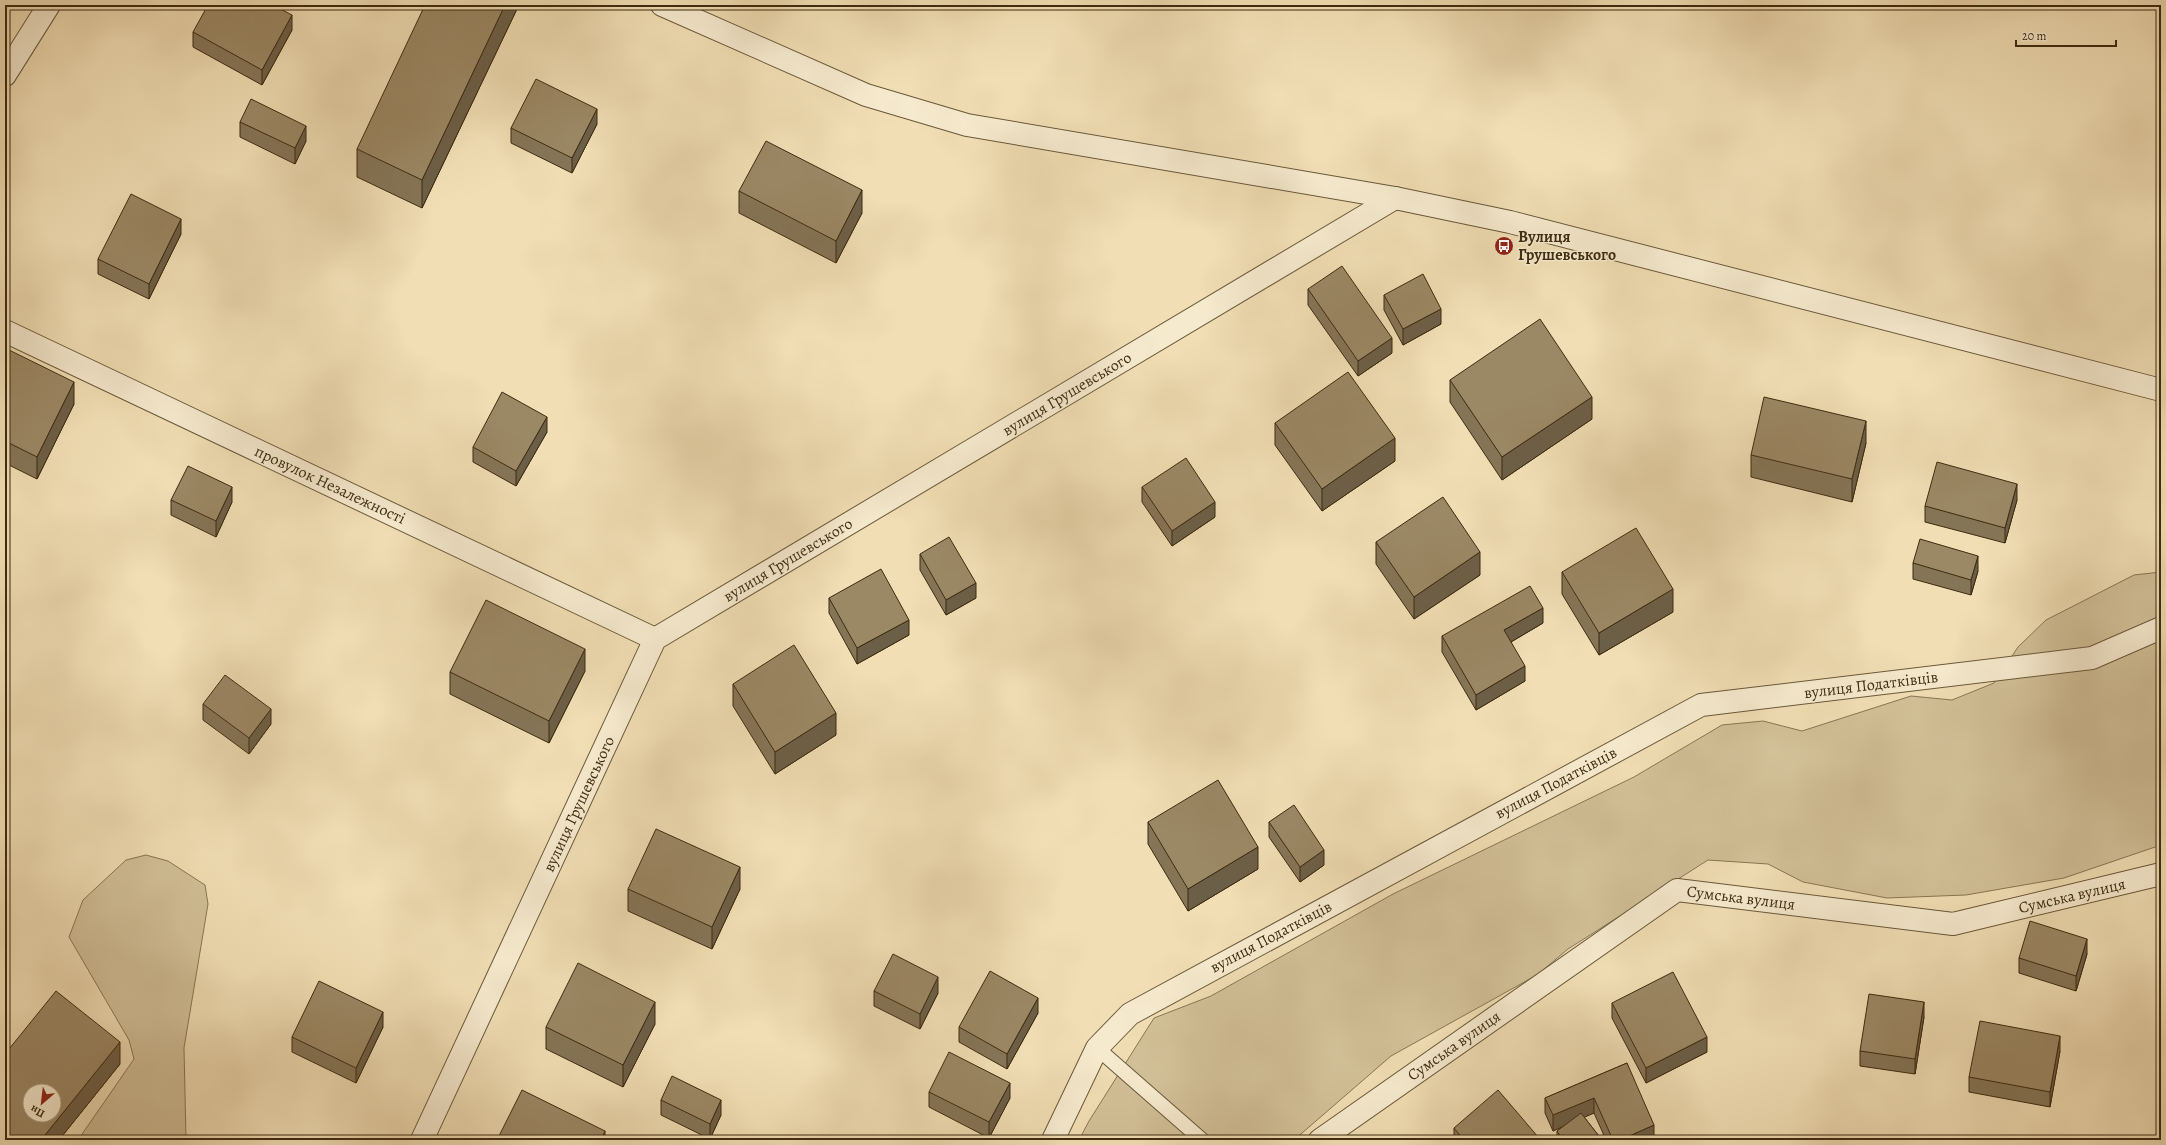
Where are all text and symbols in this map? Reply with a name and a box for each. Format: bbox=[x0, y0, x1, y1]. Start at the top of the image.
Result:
scale bar bbox=[2016, 22, 2116, 48]
text: 20 m bbox=[2022, 28, 2046, 44]
place label: Вулиця Грушевського bbox=[1518, 226, 1616, 266]
bus stop icon: Вулиця Грушевського bbox=[1493, 235, 1515, 257]
street label: вулиця Грушевського bbox=[998, 347, 1136, 441]
street label: провулок Незалежності bbox=[251, 440, 409, 530]
street label: вулиця Грушевського bbox=[719, 513, 857, 607]
street label: вулиця Податківців bbox=[1803, 666, 1939, 704]
street label: вулиця Грушевського bbox=[538, 733, 620, 875]
street label: вулиця Податківців bbox=[1491, 742, 1621, 824]
street label: Сумська вулиця bbox=[2016, 873, 2128, 919]
street label: Сумська вулиця bbox=[1686, 880, 1797, 916]
street label: вулиця Податківців bbox=[1206, 896, 1336, 978]
street label: Сумська вулиця bbox=[1403, 1006, 1505, 1086]
north arrow bbox=[22, 1083, 62, 1123]
text: Пн bbox=[27, 1101, 47, 1121]

